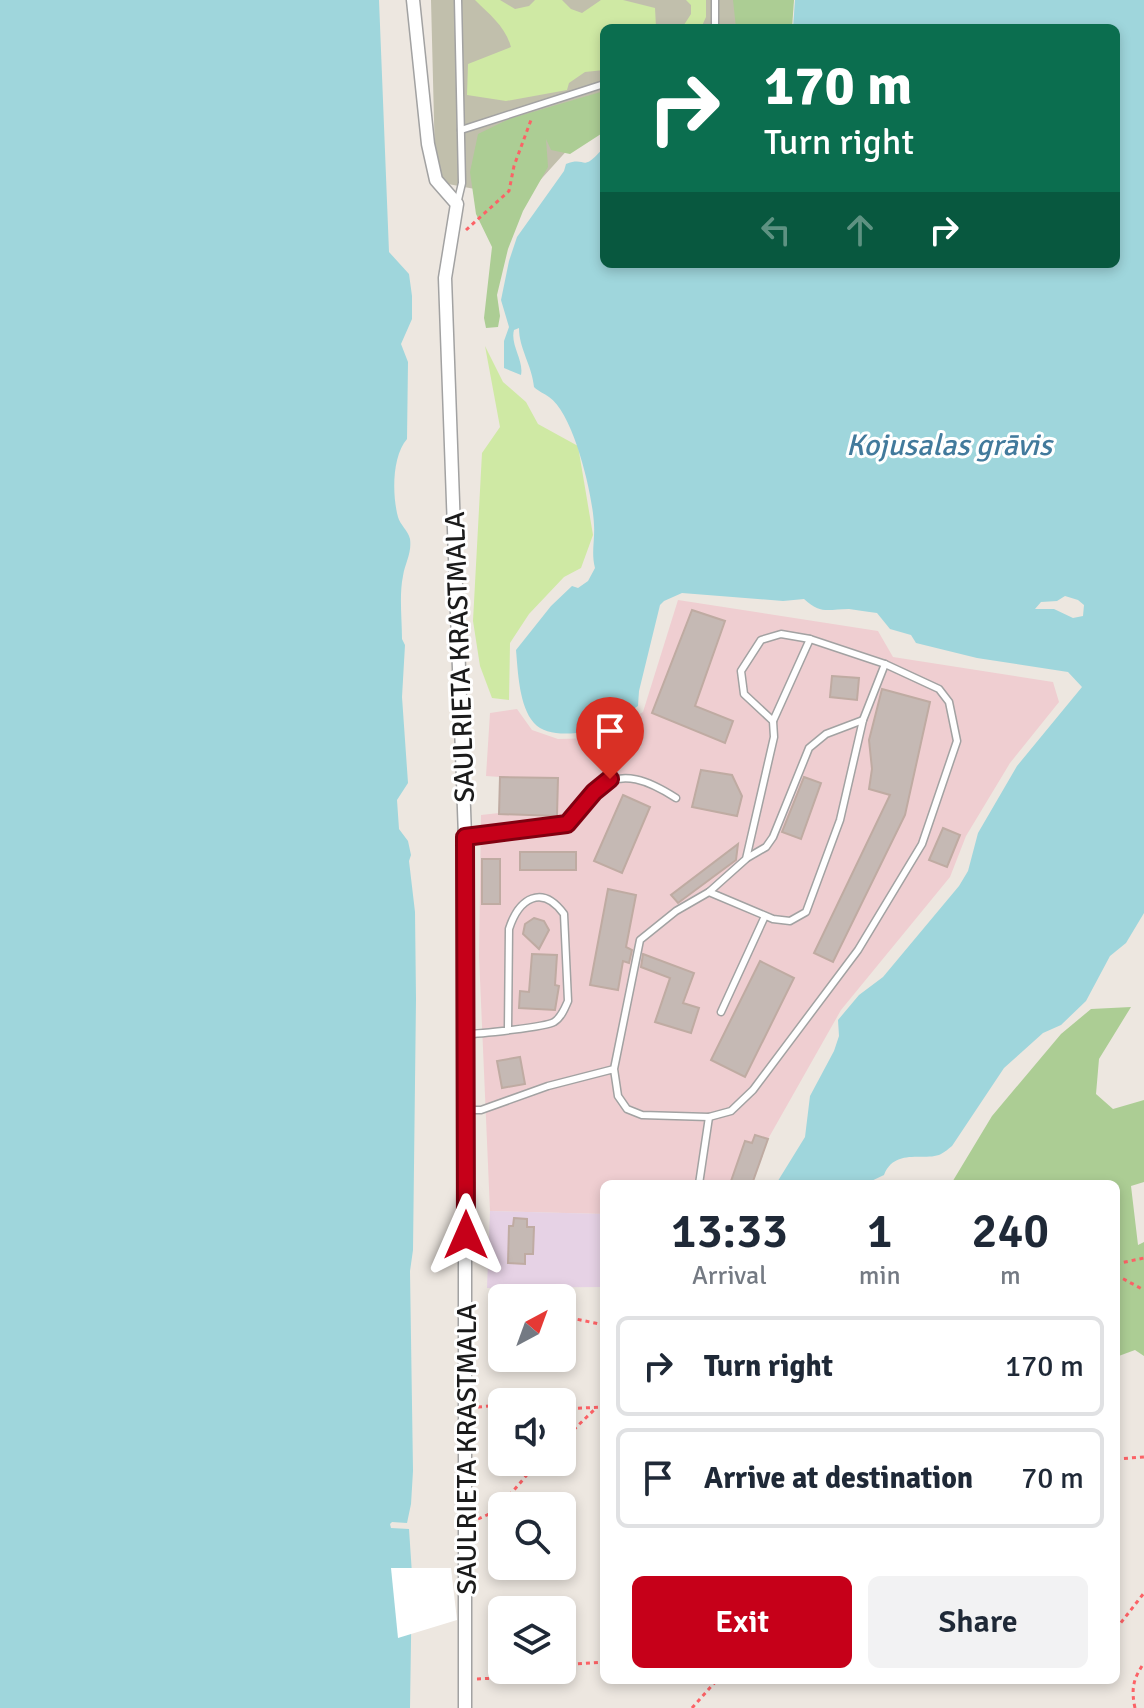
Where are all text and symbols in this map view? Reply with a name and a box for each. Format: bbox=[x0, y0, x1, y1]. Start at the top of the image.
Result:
text: 170 m bbox=[764, 51, 912, 120]
icon: right bbox=[632, 56, 736, 160]
text: Turn right bbox=[764, 120, 914, 165]
icon: left bbox=[754, 208, 798, 252]
icon: ahead bbox=[838, 208, 882, 252]
icon: right bbox=[922, 208, 966, 252]
water label: Kojusalas grāvis bbox=[846, 427, 1055, 464]
street label: SAULRIETA KRASTMALA bbox=[438, 511, 482, 803]
pin bbox=[576, 697, 644, 779]
icon: arrive bbox=[588, 709, 632, 753]
position arrow bbox=[424, 1193, 508, 1277]
text: 13:33 bbox=[671, 1202, 788, 1261]
text: 1 bbox=[867, 1202, 893, 1261]
text: 240 bbox=[971, 1202, 1049, 1261]
text: Arrival bbox=[692, 1260, 767, 1292]
text: min bbox=[859, 1260, 901, 1292]
text: m bbox=[1000, 1260, 1021, 1292]
north arrow bbox=[488, 1284, 576, 1372]
map controls bbox=[488, 1284, 576, 1684]
street label: SAULRIETA KRASTMALA bbox=[450, 1303, 484, 1595]
icon: right bbox=[636, 1344, 680, 1388]
text: Turn right bbox=[704, 1348, 833, 1385]
text: 170 m bbox=[1005, 1348, 1084, 1385]
button: sound bbox=[488, 1388, 576, 1476]
icon: arrive bbox=[636, 1456, 680, 1500]
text: Arrive at destination bbox=[704, 1460, 973, 1497]
text: 70 m bbox=[1021, 1460, 1084, 1497]
button: search bbox=[488, 1492, 576, 1580]
button: Exit bbox=[632, 1576, 852, 1668]
button: Share bbox=[868, 1576, 1088, 1668]
button: layers bbox=[488, 1596, 576, 1684]

